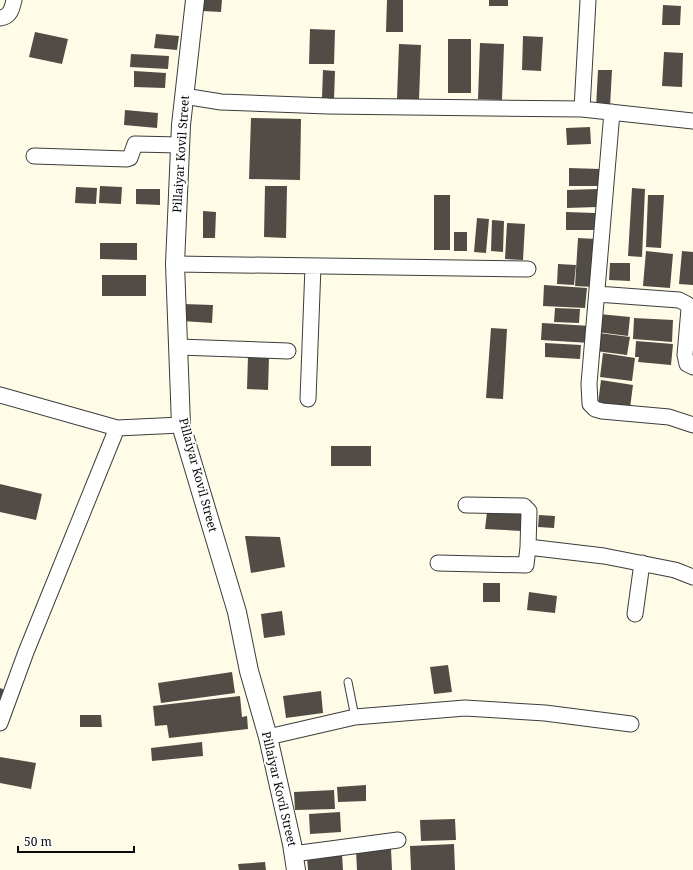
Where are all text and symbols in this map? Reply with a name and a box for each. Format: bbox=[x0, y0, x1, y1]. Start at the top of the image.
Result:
street label: Pillaiyar Kovil Street bbox=[168, 95, 193, 213]
street label: Pillaiyar Kovil Street bbox=[175, 416, 222, 534]
street label: Pillaiyar Kovil Street bbox=[258, 730, 301, 848]
scale bar bbox=[18, 828, 134, 854]
text: 50 m bbox=[24, 833, 52, 850]

